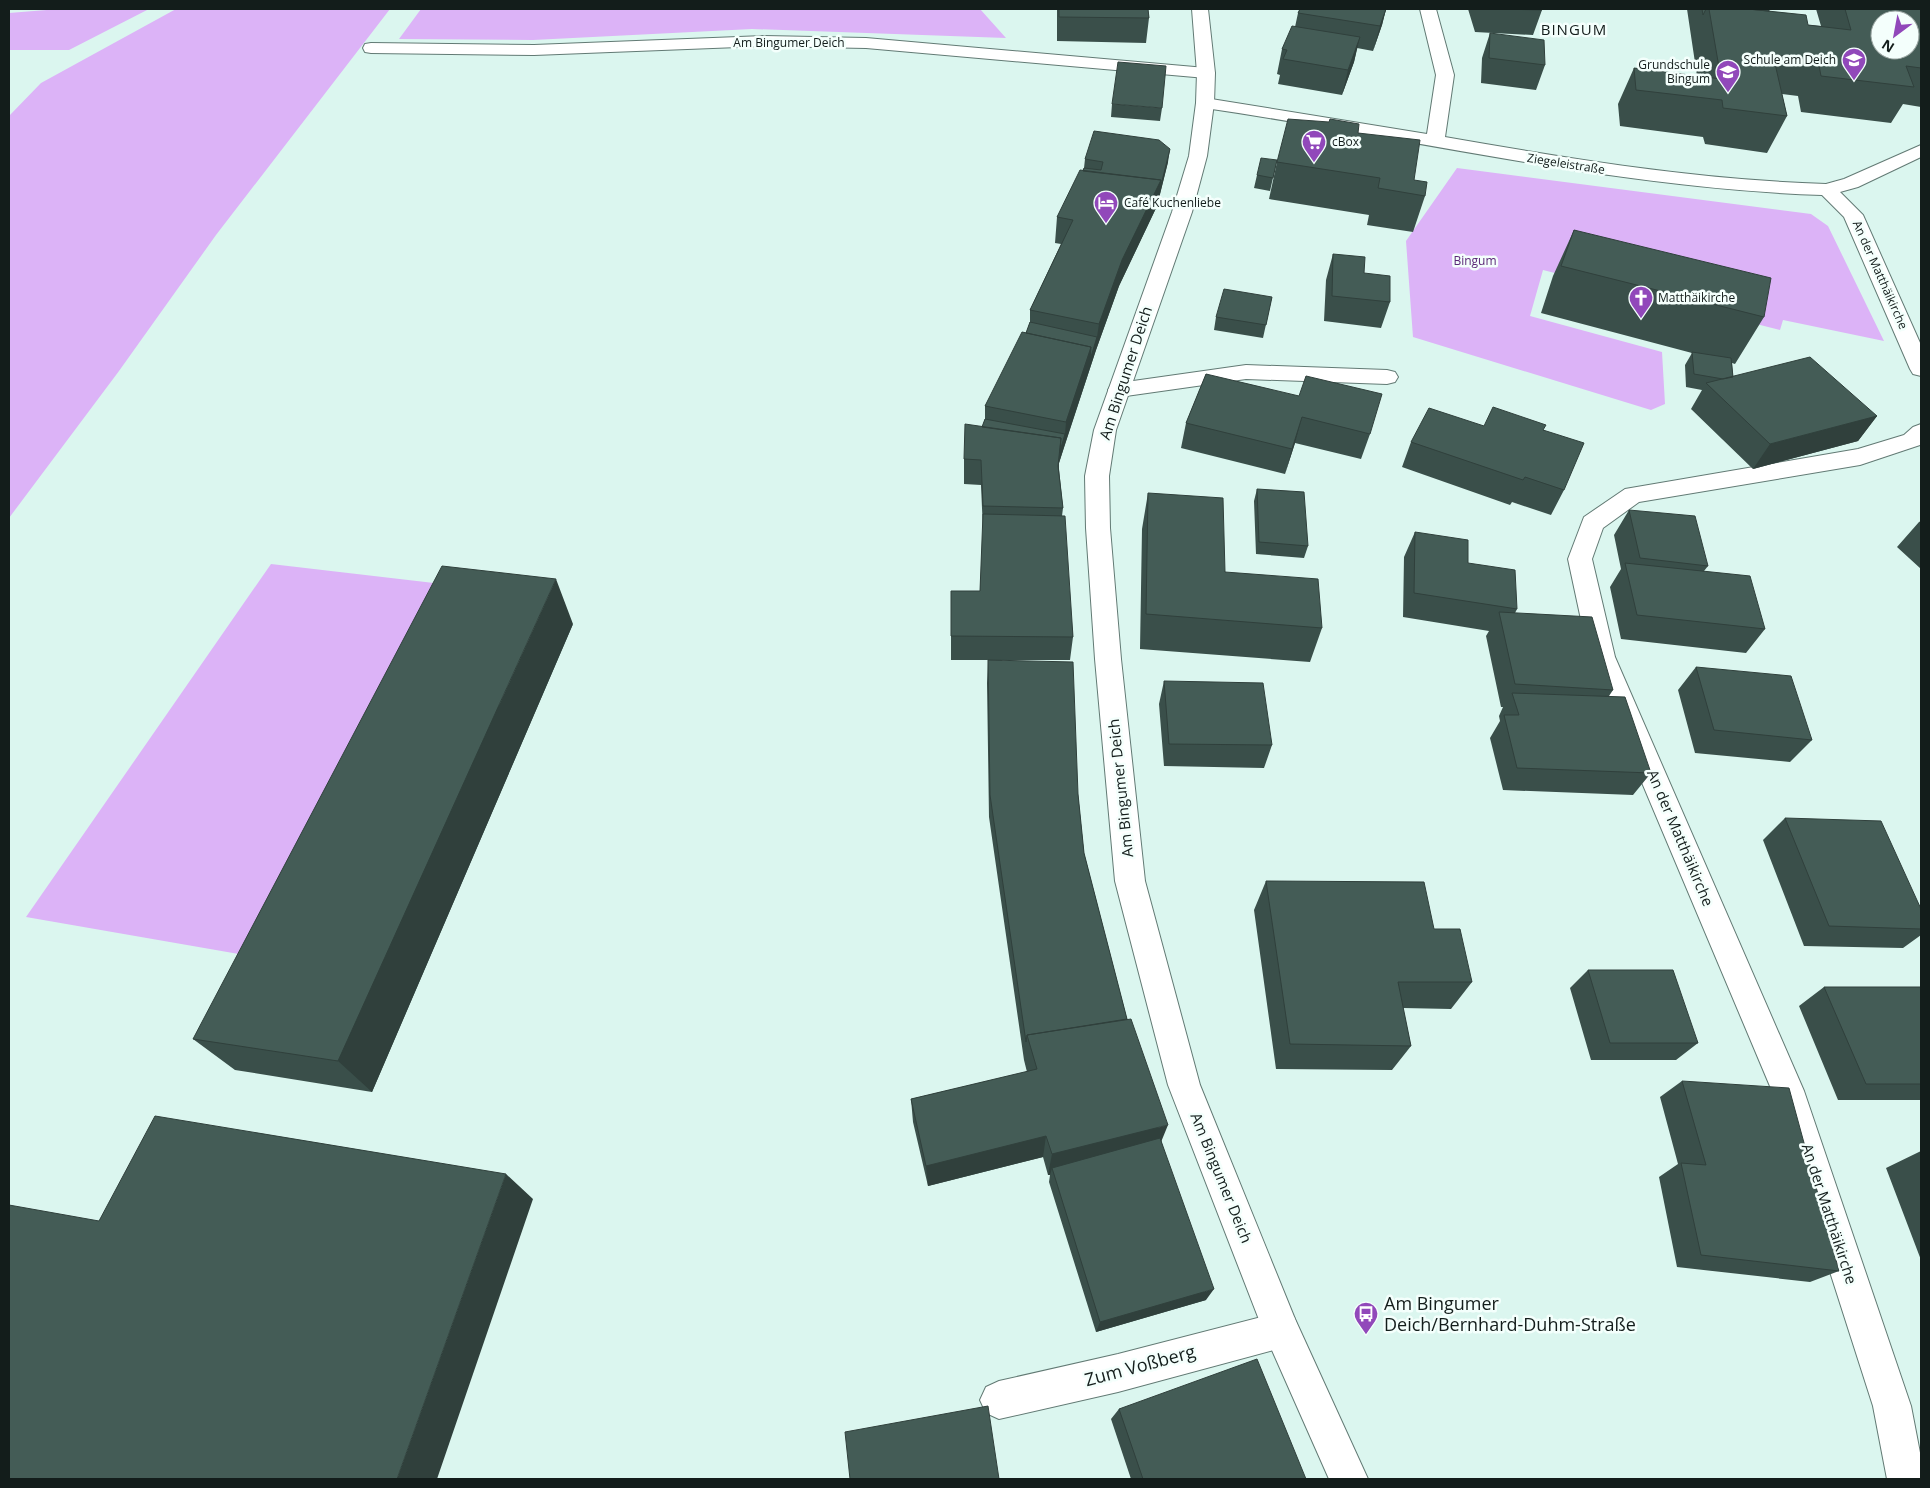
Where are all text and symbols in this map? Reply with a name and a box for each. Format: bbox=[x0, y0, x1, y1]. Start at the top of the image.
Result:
north arrow bbox=[1870, 10, 1920, 60]
district label: BINGUM bbox=[1541, 19, 1607, 39]
street label: Am Bingumer Deich bbox=[733, 34, 845, 51]
text: N bbox=[1878, 35, 1898, 58]
school or university icon: Schule am Deich bbox=[1841, 47, 1867, 81]
place label: Schule am Deich bbox=[1744, 51, 1836, 68]
place label: Grundschule Bingum bbox=[1638, 56, 1710, 87]
school or university icon: Grundschule Bingum bbox=[1715, 59, 1741, 93]
supermarket icon: cBox bbox=[1301, 129, 1327, 163]
place label: cBox bbox=[1332, 133, 1360, 150]
street label: Ziegeleistraße bbox=[1526, 149, 1606, 178]
hotel icon: Café Kuchenliebe bbox=[1093, 190, 1119, 224]
place label: Café Kuchenliebe bbox=[1124, 194, 1221, 211]
street label: An der Matthäikirche bbox=[1849, 218, 1912, 332]
park label: Bingum bbox=[1453, 252, 1497, 269]
church icon: Matthäikirche bbox=[1628, 285, 1654, 319]
place label: Matthäikirche bbox=[1658, 289, 1735, 306]
street label: Am Bingumer Deich bbox=[1094, 303, 1156, 442]
street label: Am Bingumer Deich bbox=[1103, 718, 1137, 858]
street label: An der Matthäikirche bbox=[1643, 766, 1719, 909]
street label: Am Bingumer Deich bbox=[1187, 1109, 1257, 1246]
street label: An der Matthäikirche bbox=[1798, 1141, 1862, 1287]
place label: Am Bingumer Deich/Bernhard-Duhm-Straße bbox=[1384, 1291, 1636, 1336]
bus stop icon: Am Bingumer Deich/Bernhard-Duhm-Straße bbox=[1353, 1301, 1379, 1335]
street label: Zum Voßberg bbox=[1082, 1339, 1198, 1391]

